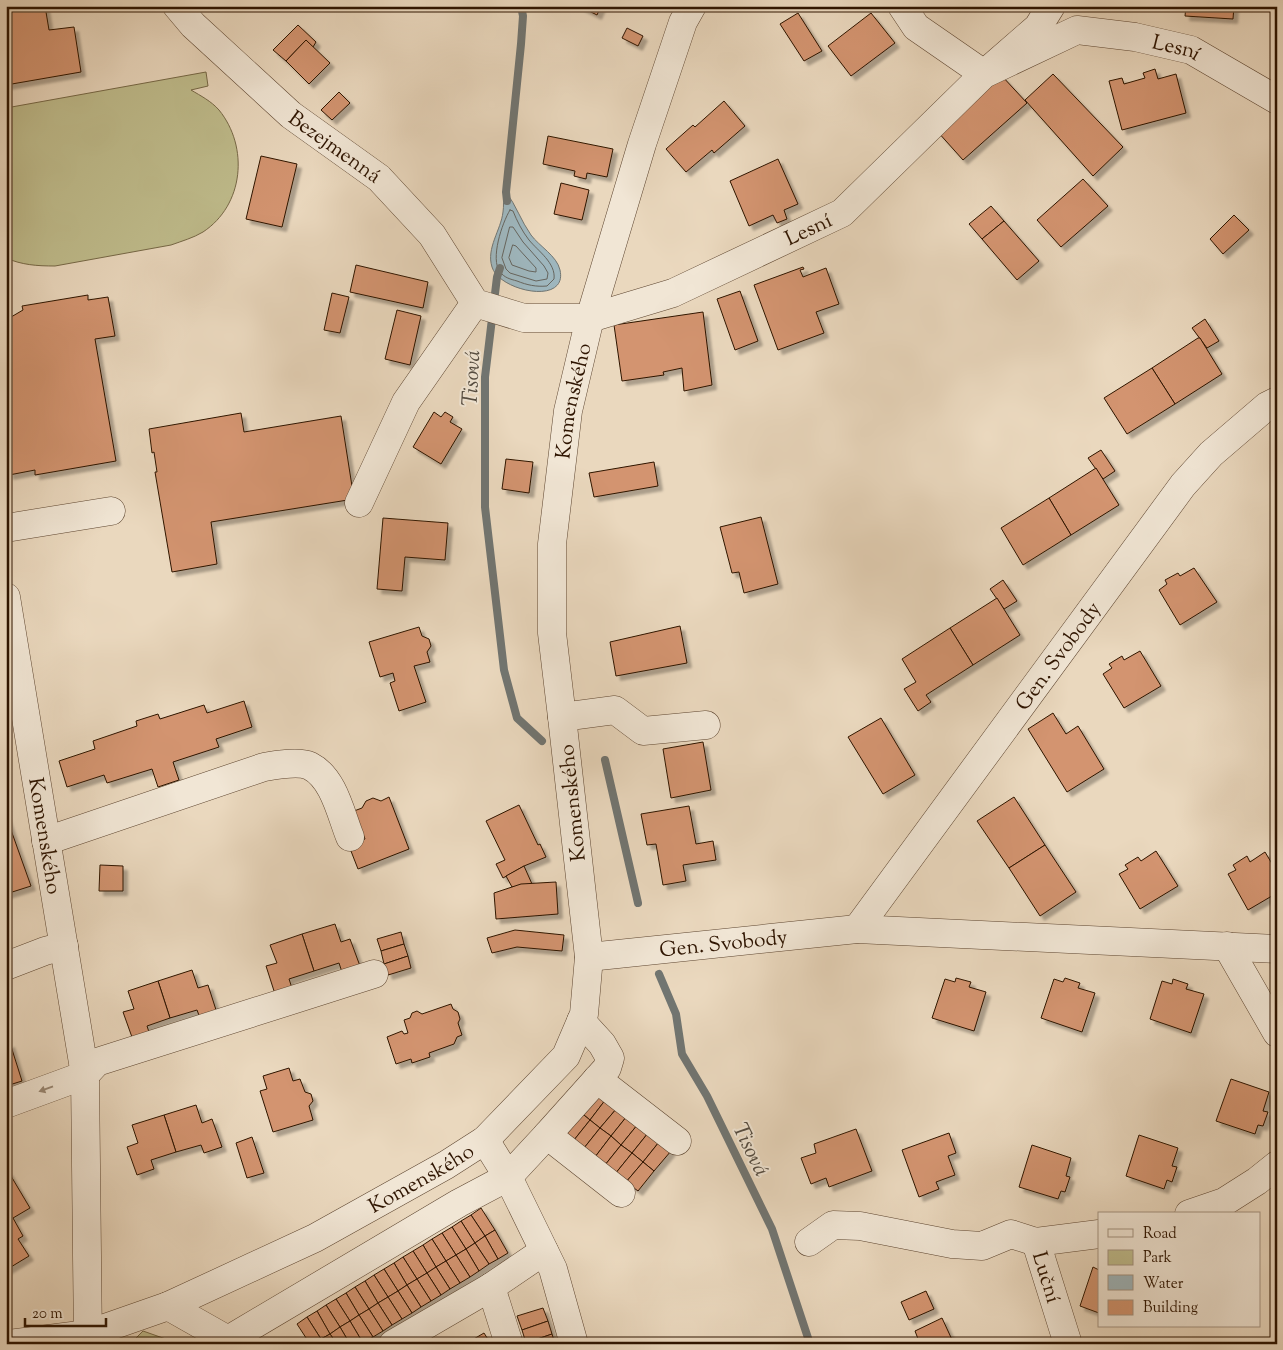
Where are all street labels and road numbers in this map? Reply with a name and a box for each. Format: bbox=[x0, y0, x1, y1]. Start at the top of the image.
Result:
street label: Lesní bbox=[1149, 28, 1206, 70]
street label: Bezejmenná bbox=[281, 104, 387, 192]
street label: Lesní bbox=[781, 207, 838, 255]
street label: Komenského bbox=[549, 340, 601, 461]
street label: Gen. Svobody bbox=[1009, 596, 1110, 718]
street label: Komenského bbox=[553, 743, 595, 863]
street label: Komenského bbox=[19, 776, 68, 897]
street label: Gen. Svobody bbox=[658, 923, 789, 967]
street label: Komenského bbox=[363, 1138, 481, 1222]
street label: Luční bbox=[1023, 1248, 1067, 1307]

